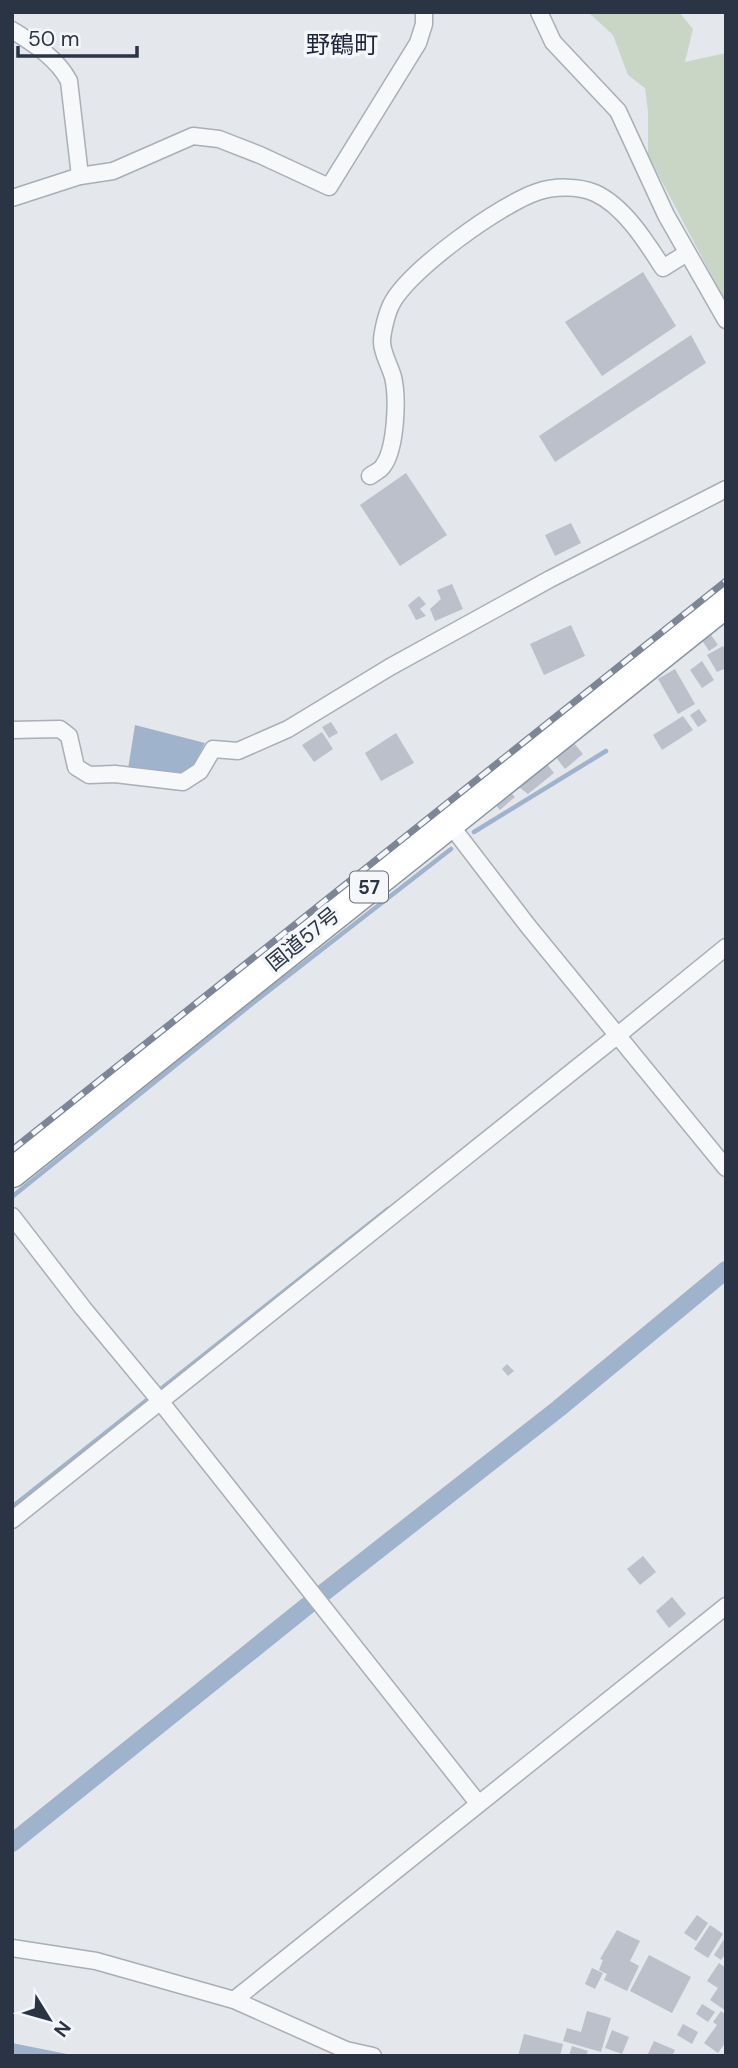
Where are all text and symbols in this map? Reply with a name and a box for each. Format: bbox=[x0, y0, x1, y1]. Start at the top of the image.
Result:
scale bar bbox=[18, 14, 136, 58]
text: 50 m bbox=[28, 25, 79, 53]
district label: 野鶴町 bbox=[306, 29, 378, 60]
road number: 57 bbox=[350, 872, 388, 902]
street label: 国道57号 bbox=[261, 901, 345, 977]
north arrow bbox=[14, 1984, 84, 2054]
text: N bbox=[48, 2016, 76, 2042]

